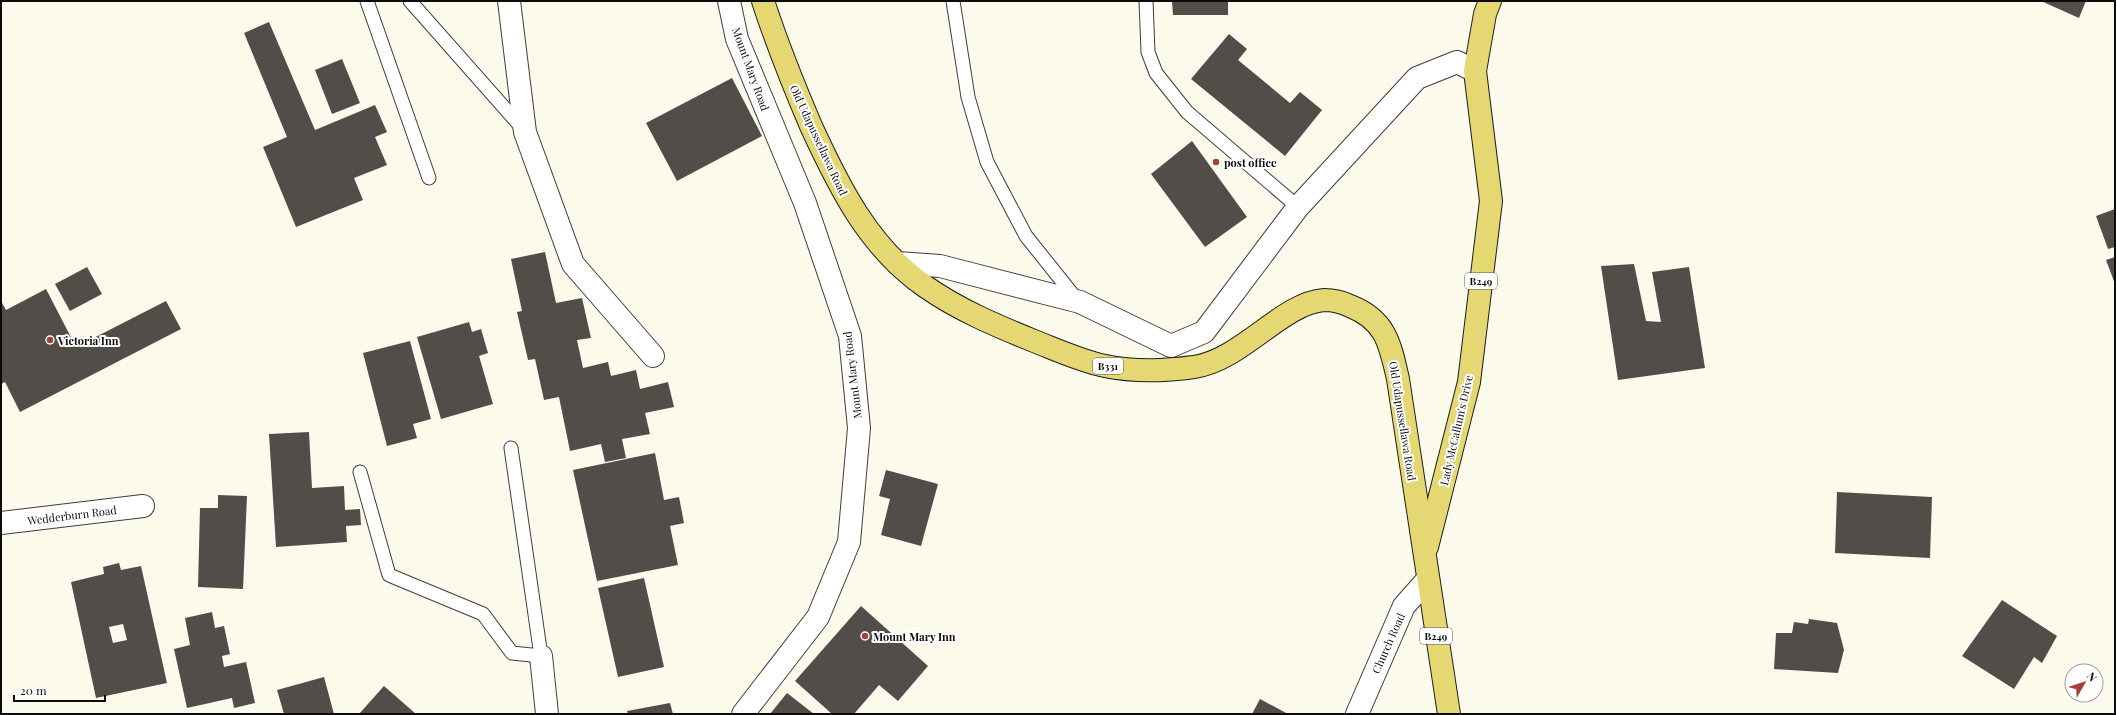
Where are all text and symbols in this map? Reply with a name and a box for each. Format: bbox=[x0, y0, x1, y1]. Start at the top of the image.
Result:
street label: Mount Mary Road bbox=[729, 25, 773, 113]
street label: Old Udapussellawa Road bbox=[787, 82, 852, 198]
place label: post office bbox=[1224, 155, 1277, 170]
marker: post office bbox=[1211, 157, 1221, 167]
road number: B249 bbox=[1465, 273, 1497, 289]
street label: Mount Mary Road bbox=[839, 330, 865, 419]
place label: Victoria Inn bbox=[57, 333, 119, 348]
marker: Victoria Inn bbox=[45, 335, 55, 345]
road number: B331 bbox=[1093, 358, 1123, 374]
street label: Old Udapussellawa Road bbox=[1386, 360, 1420, 482]
street label: Lady McCallum's Drive bbox=[1436, 373, 1476, 487]
street label: Wedderburn Road bbox=[26, 502, 118, 528]
street label: Church Road bbox=[1368, 610, 1408, 676]
road number: B249 bbox=[1420, 628, 1452, 644]
place label: Mount Mary Inn bbox=[873, 629, 956, 644]
marker: Mount Mary Inn bbox=[860, 631, 870, 641]
north arrow bbox=[2064, 663, 2104, 703]
text: N bbox=[2084, 669, 2101, 684]
scale bar bbox=[14, 677, 105, 703]
text: 20 m bbox=[20, 682, 47, 698]

